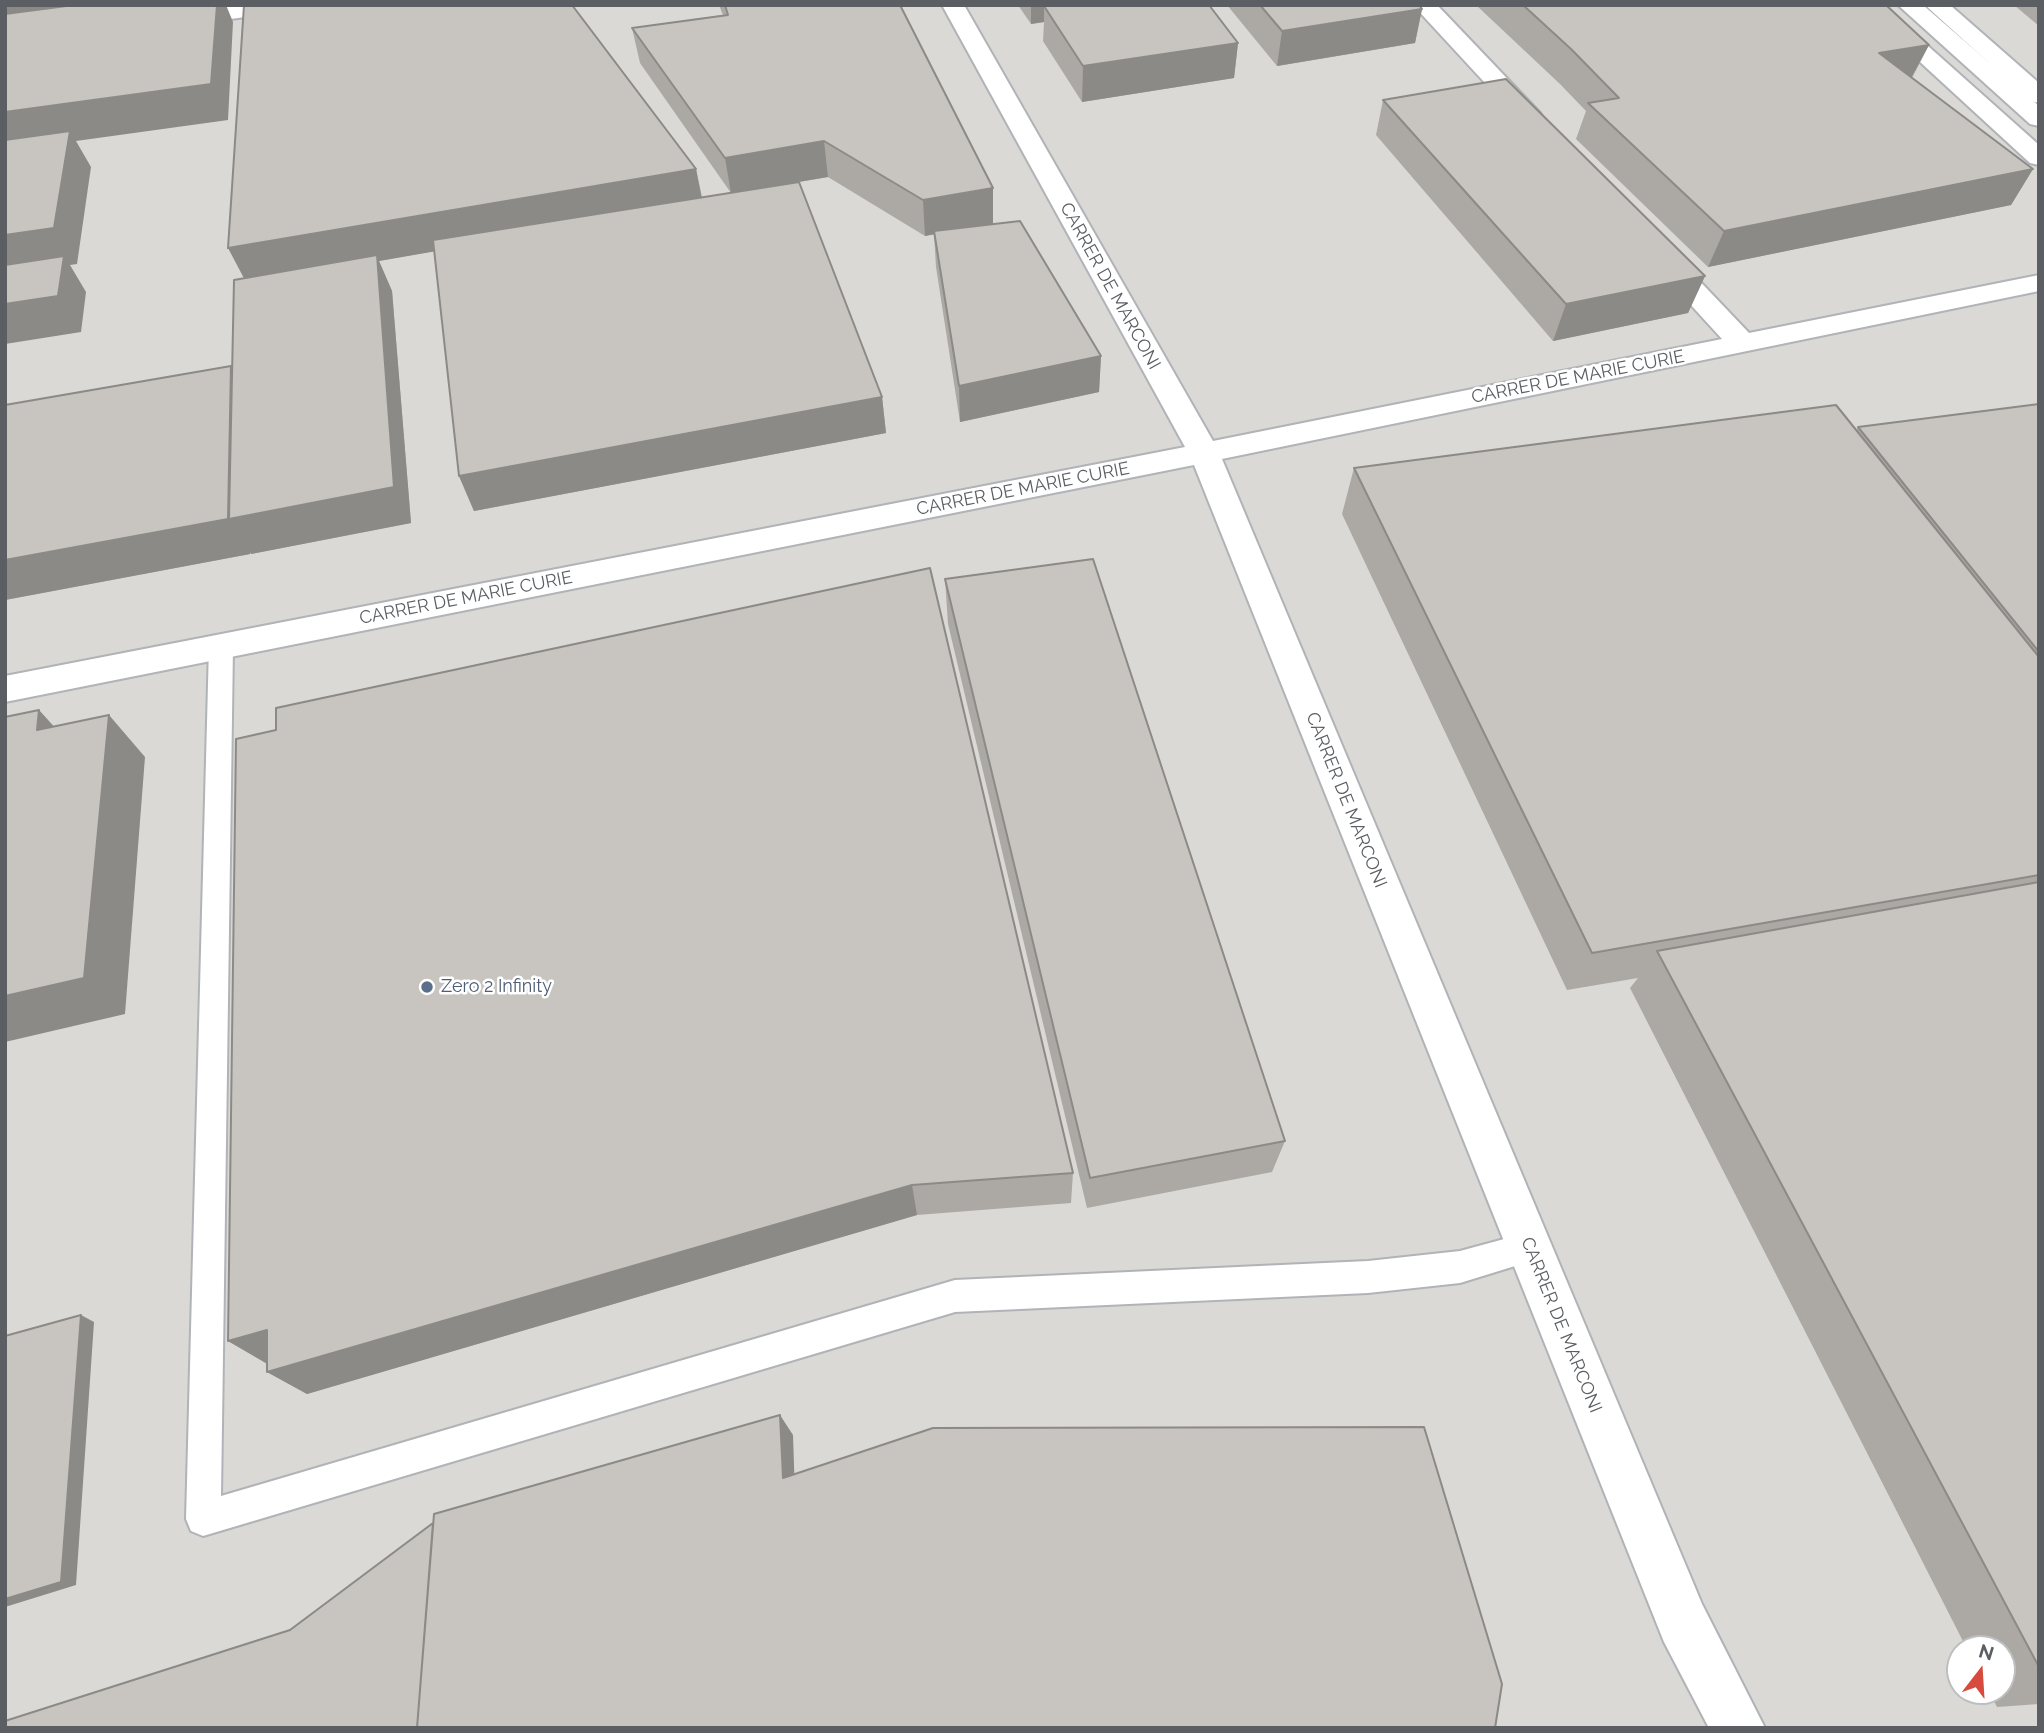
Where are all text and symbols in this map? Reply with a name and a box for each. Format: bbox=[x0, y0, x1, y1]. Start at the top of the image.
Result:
street label: CARRER DE MARCONI bbox=[1055, 199, 1165, 373]
street label: CARRER DE MARIE CURIE bbox=[1470, 346, 1686, 408]
street label: CARRER DE MARIE CURIE bbox=[915, 458, 1131, 520]
street label: CARRER DE MARIE CURIE bbox=[358, 567, 574, 629]
street label: CARRER DE MARCONI bbox=[1301, 709, 1391, 891]
place label: Zero 2 Infinity bbox=[441, 976, 552, 998]
marker: Zero 2 Infinity bbox=[419, 979, 435, 995]
street label: CARRER DE MARCONI bbox=[1516, 1234, 1606, 1416]
north arrow bbox=[1946, 1635, 2016, 1705]
text: N bbox=[1976, 1639, 1997, 1664]

